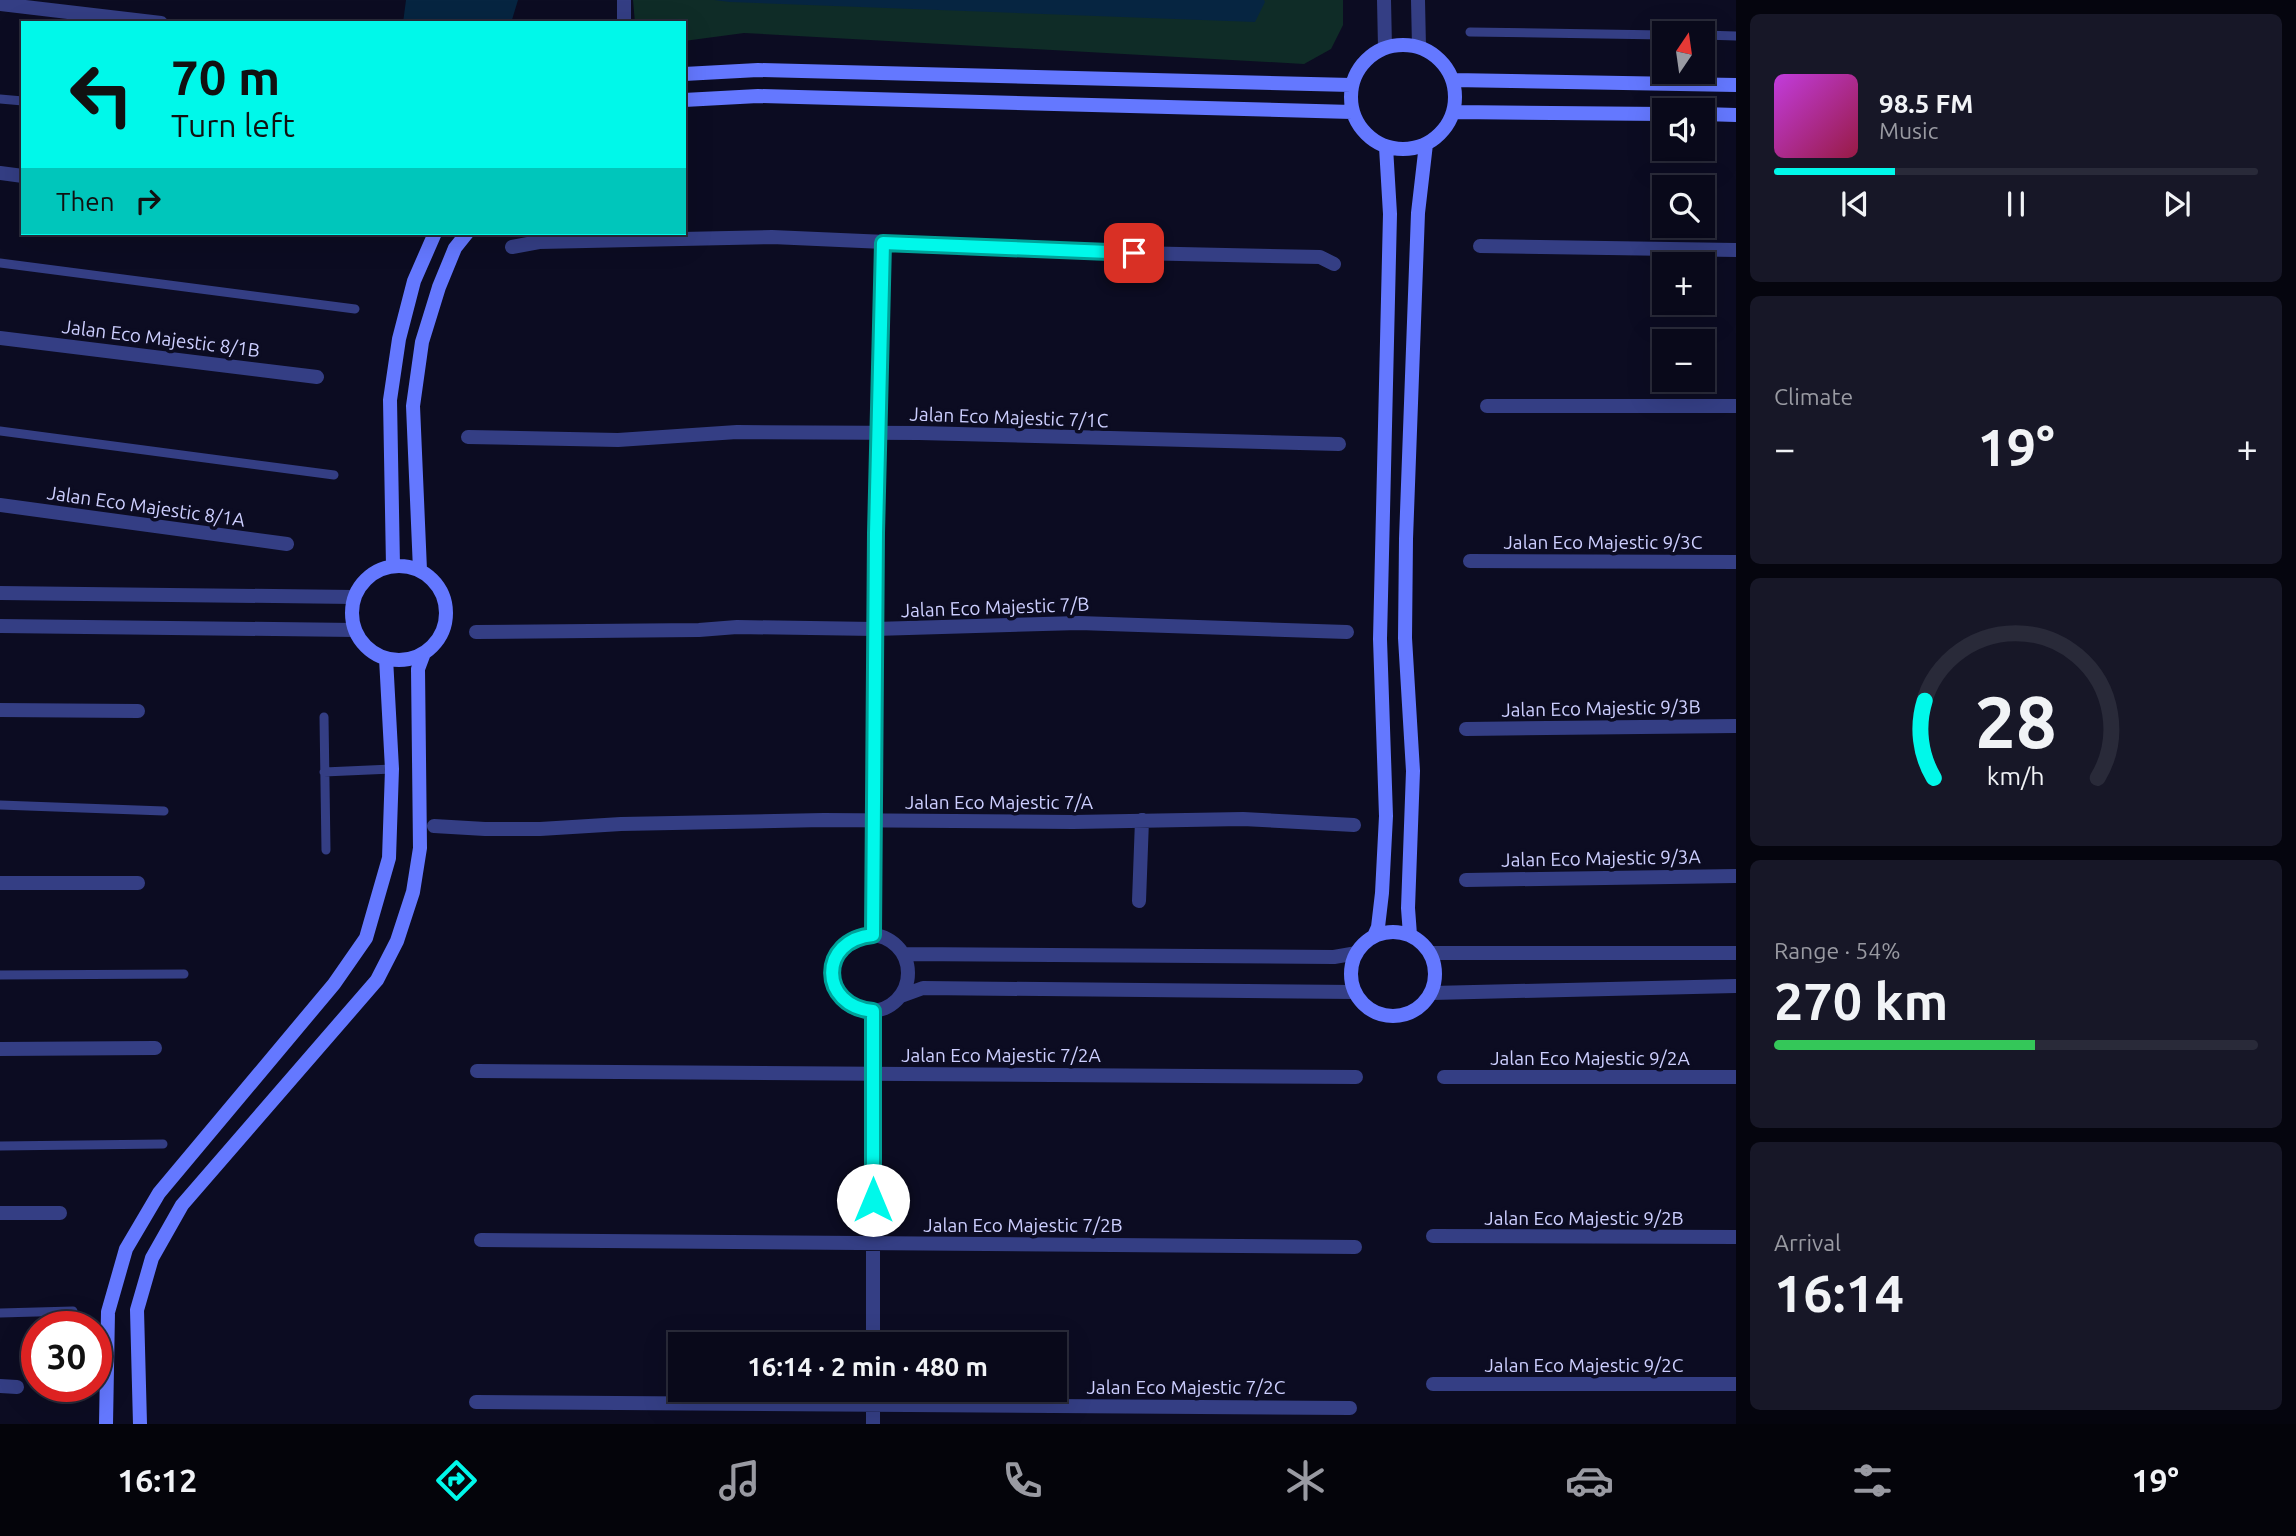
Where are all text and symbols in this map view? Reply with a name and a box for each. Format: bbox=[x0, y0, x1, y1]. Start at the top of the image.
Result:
north arrow bbox=[1652, 21, 1715, 84]
map controls bbox=[1652, 21, 1715, 392]
icon: left bbox=[56, 49, 147, 140]
text: 70 m bbox=[171, 49, 280, 104]
text: 98.5 FM bbox=[1879, 89, 1973, 118]
button: sound bbox=[1652, 98, 1715, 161]
text: Turn left bbox=[171, 107, 295, 143]
text: Music bbox=[1879, 118, 1938, 143]
button: search bbox=[1652, 175, 1715, 238]
icon: right bbox=[129, 182, 167, 220]
icon: previous bbox=[1836, 185, 1874, 223]
icon: pause bbox=[1997, 185, 2035, 223]
icon: next bbox=[2158, 185, 2196, 223]
text: Then bbox=[56, 187, 115, 216]
pin bbox=[1104, 223, 1164, 283]
icon: arrive bbox=[1115, 234, 1153, 272]
button: + bbox=[1652, 252, 1715, 315]
street label: Jalan Eco Majestic 8/1B bbox=[61, 315, 261, 361]
button: − bbox=[1652, 329, 1715, 392]
text: Climate bbox=[1774, 384, 1853, 409]
street label: Jalan Eco Majestic 7/1C bbox=[909, 403, 1109, 431]
text: 19° bbox=[1977, 418, 2055, 476]
text: − bbox=[1774, 427, 1795, 469]
text: + bbox=[2237, 427, 2258, 469]
street label: Jalan Eco Majestic 8/1A bbox=[46, 481, 247, 531]
street label: Jalan Eco Majestic 9/3C bbox=[1504, 531, 1703, 553]
street label: Jalan Eco Majestic 7/B bbox=[900, 593, 1090, 621]
text: 28 bbox=[1975, 680, 2057, 762]
street label: Jalan Eco Majestic 9/3B bbox=[1501, 695, 1701, 721]
text: km/h bbox=[1987, 762, 2045, 790]
street label: Jalan Eco Majestic 7/A bbox=[905, 791, 1094, 813]
street label: Jalan Eco Majestic 9/3A bbox=[1501, 845, 1702, 871]
text: Range · 54% bbox=[1774, 938, 1901, 963]
text: 270 km bbox=[1774, 972, 1948, 1030]
street label: Jalan Eco Majestic 7/2A bbox=[901, 1044, 1101, 1066]
street label: Jalan Eco Majestic 9/2A bbox=[1490, 1047, 1690, 1069]
position arrow bbox=[836, 1163, 910, 1237]
street label: Jalan Eco Majestic 9/2B bbox=[1484, 1207, 1684, 1229]
street label: Jalan Eco Majestic 7/2B bbox=[923, 1214, 1123, 1236]
text: Arrival bbox=[1774, 1230, 1841, 1255]
text: 16:14 bbox=[1774, 1264, 1904, 1322]
speed limit sign: 30 bbox=[21, 1311, 112, 1402]
text: 16:14 · 2 min · 480 m bbox=[747, 1352, 988, 1381]
street label: Jalan Eco Majestic 9/2C bbox=[1485, 1354, 1684, 1376]
street label: Jalan Eco Majestic 7/2C bbox=[1087, 1376, 1286, 1398]
icon: directions bbox=[432, 1456, 481, 1505]
icon: music bbox=[715, 1456, 764, 1505]
icon: phone bbox=[998, 1456, 1047, 1505]
icon: climate bbox=[1281, 1456, 1330, 1505]
icon: car bbox=[1565, 1456, 1614, 1505]
icon: filters bbox=[1848, 1456, 1897, 1505]
text: 16:12 bbox=[117, 1462, 197, 1498]
text: 19° bbox=[2131, 1462, 2179, 1498]

